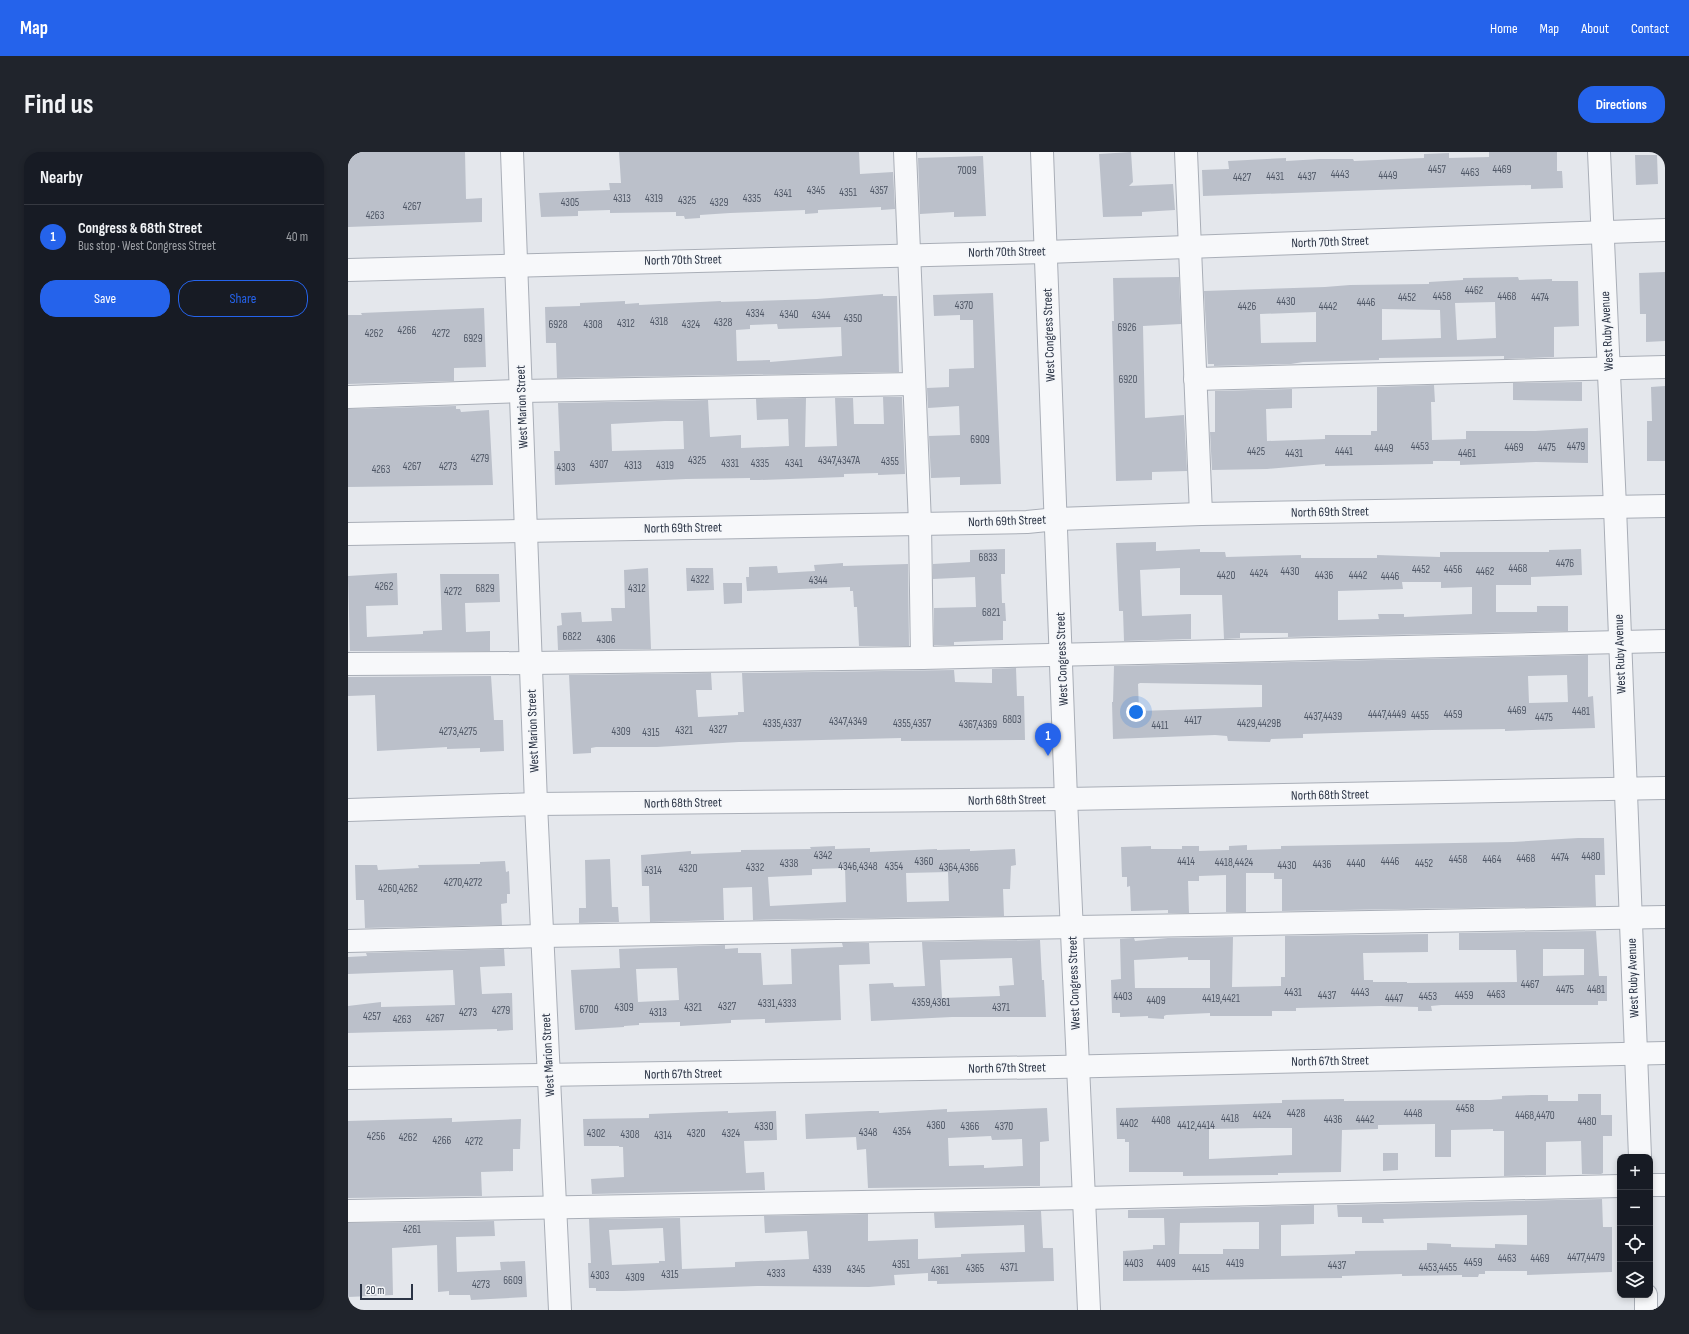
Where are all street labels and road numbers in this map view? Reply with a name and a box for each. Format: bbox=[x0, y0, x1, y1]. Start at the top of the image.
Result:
street label: North 70th Street bbox=[1291, 233, 1369, 251]
street label: North 70th Street bbox=[968, 243, 1046, 261]
street label: North 70th Street bbox=[644, 251, 722, 269]
street label: West Congress Street bbox=[1039, 288, 1059, 382]
street label: West Ruby Avenue bbox=[1597, 291, 1617, 371]
street label: West Marion Street bbox=[513, 365, 531, 449]
street label: North 69th Street bbox=[1291, 503, 1369, 521]
street label: North 69th Street bbox=[968, 512, 1046, 530]
street label: North 69th Street bbox=[644, 519, 722, 537]
street label: West Congress Street bbox=[1052, 612, 1072, 706]
street label: West Ruby Avenue bbox=[1611, 614, 1629, 694]
street label: West Marion Street bbox=[524, 689, 542, 773]
street label: North 68th Street bbox=[1291, 786, 1369, 804]
street label: North 68th Street bbox=[968, 791, 1046, 809]
street label: North 68th Street bbox=[644, 794, 722, 812]
street label: West Congress Street bbox=[1064, 936, 1084, 1030]
street label: West Ruby Avenue bbox=[1624, 938, 1642, 1018]
street label: West Marion Street bbox=[538, 1013, 558, 1097]
street label: North 67th Street bbox=[1291, 1052, 1369, 1070]
street label: North 67th Street bbox=[968, 1059, 1046, 1077]
street label: North 67th Street bbox=[644, 1065, 722, 1083]

